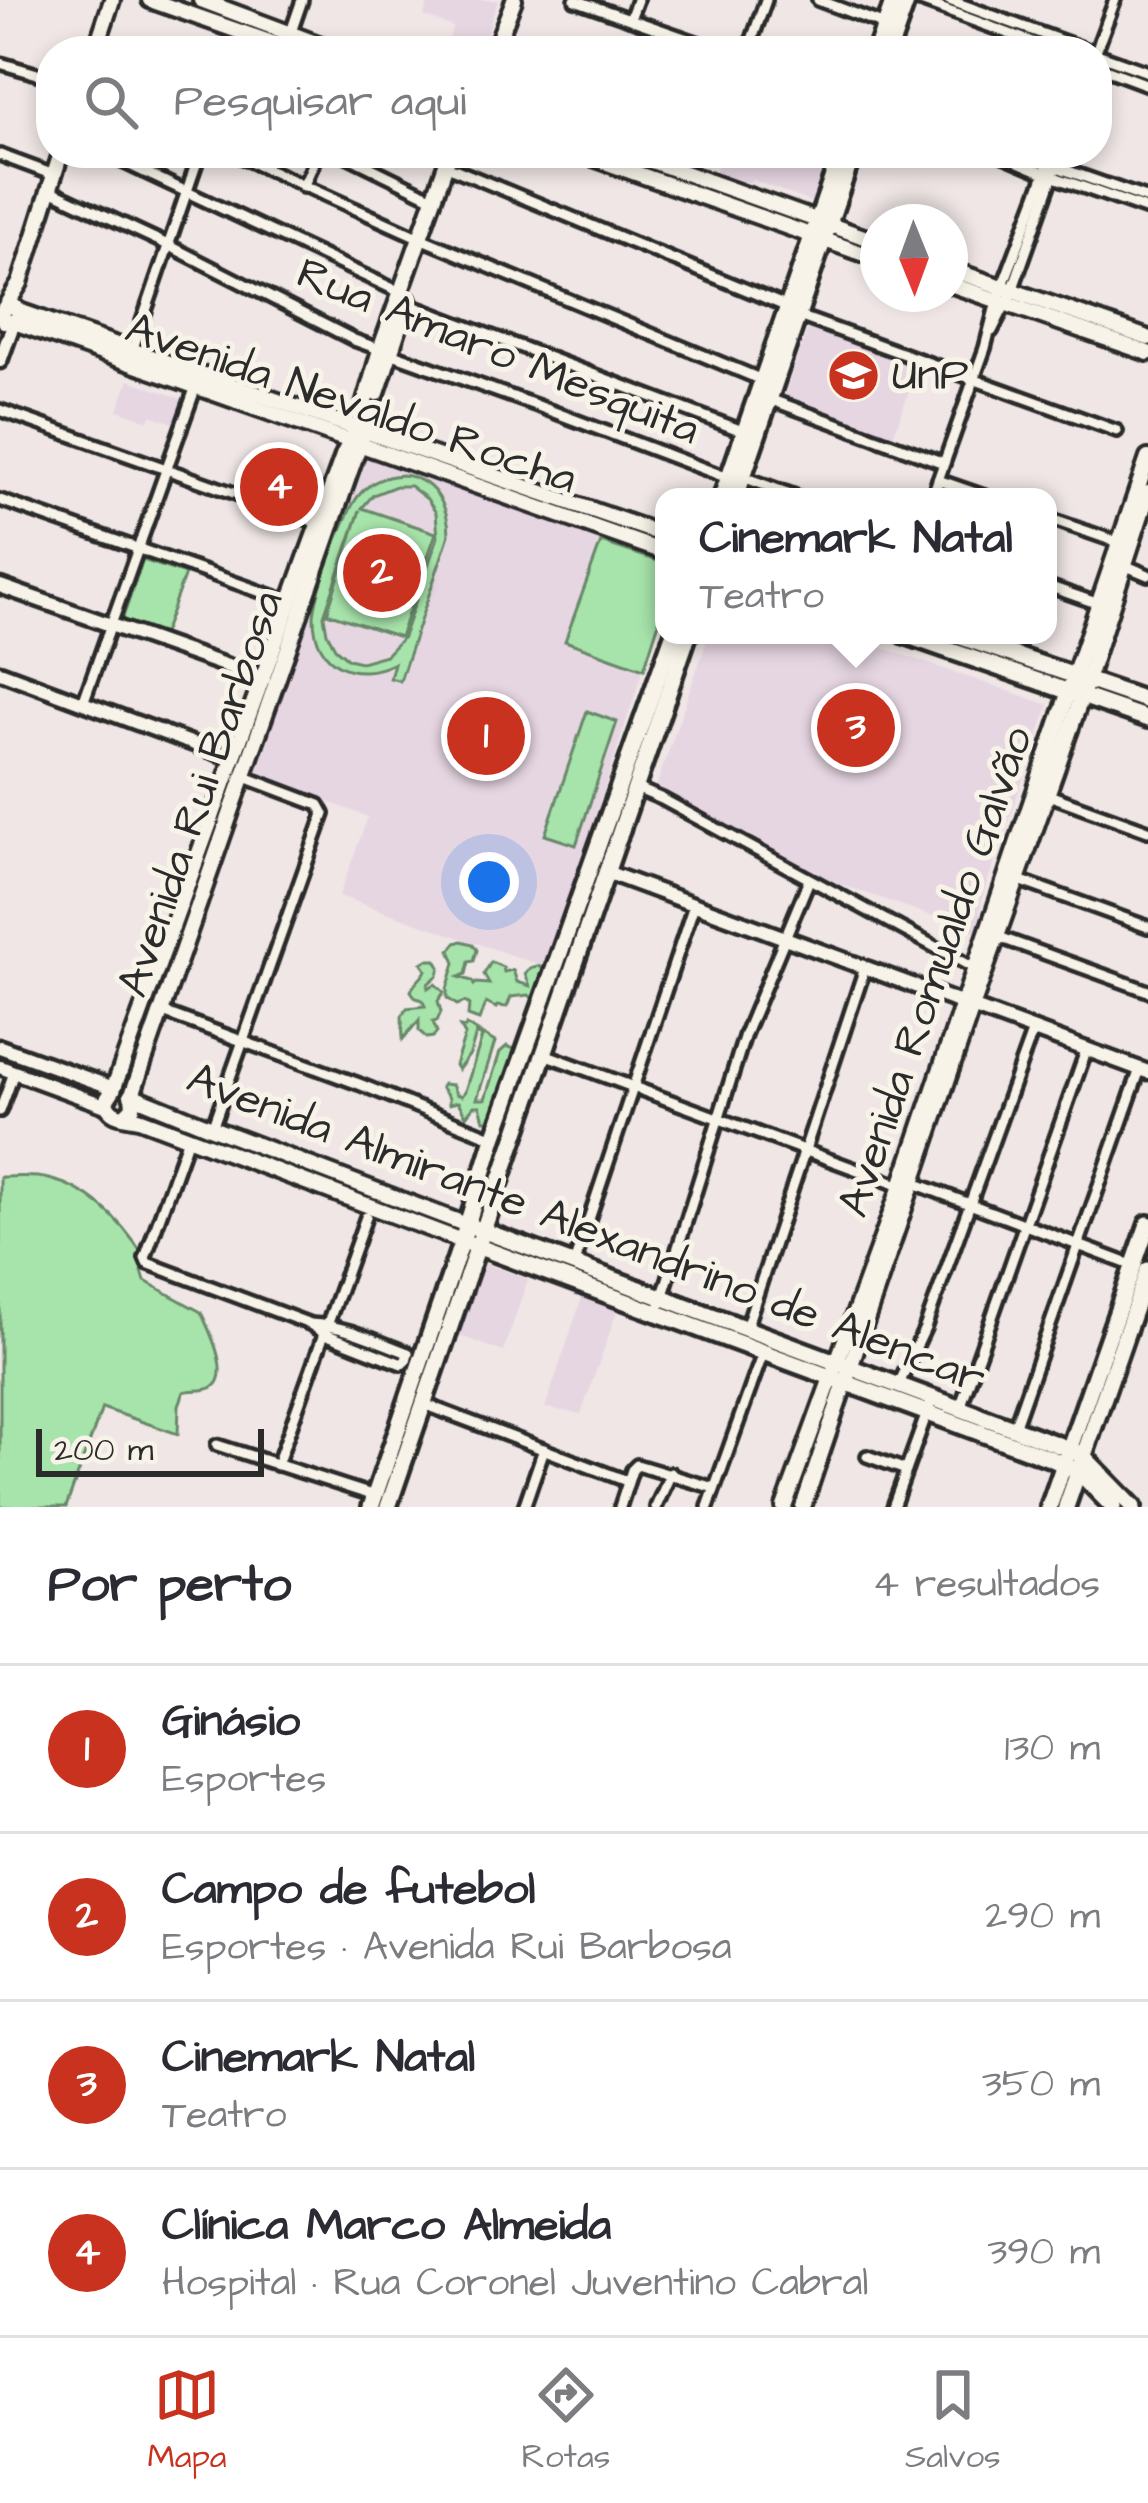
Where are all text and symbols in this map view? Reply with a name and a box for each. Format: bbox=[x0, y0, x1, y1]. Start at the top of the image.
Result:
search box bbox=[36, 36, 1112, 168]
icon: search bbox=[78, 69, 144, 135]
text: Pesquisar aqui bbox=[174, 71, 466, 133]
north arrow bbox=[860, 204, 968, 312]
street label: Rua Amaro Mesquita bbox=[288, 243, 708, 461]
street label: Avenida Nevaldo Rocha bbox=[117, 298, 585, 510]
place label: UnP bbox=[892, 345, 968, 407]
school or university icon: UnP bbox=[825, 348, 881, 404]
pin: 4 bbox=[240, 442, 318, 532]
popup bbox=[655, 488, 1057, 644]
text: Cinemark Natal bbox=[699, 508, 1013, 570]
pin: 2 bbox=[343, 528, 421, 618]
text: Teatro bbox=[699, 570, 824, 624]
street label: Avenida Rui Barbosa bbox=[102, 583, 300, 1005]
pin: 3 bbox=[817, 683, 895, 773]
pin: 1 bbox=[447, 691, 525, 781]
street label: Avenida Romualdo Galvão bbox=[823, 719, 1049, 1225]
your location bbox=[459, 852, 519, 912]
street label: Avenida Almirante Alexandrino de Alencar bbox=[178, 1048, 994, 1410]
scale bar bbox=[36, 1423, 264, 1476]
text: 200 m bbox=[54, 1427, 153, 1473]
text: Por perto bbox=[48, 1550, 291, 1621]
text: 4 resultados bbox=[873, 1558, 1100, 1612]
text: Ginásio bbox=[162, 1691, 300, 1753]
text: 1 bbox=[85, 1722, 90, 1776]
text: 130 m bbox=[1005, 1722, 1100, 1776]
text: Esportes bbox=[162, 1753, 326, 1807]
text: Campo de futebol bbox=[162, 1859, 535, 1921]
text: 2 bbox=[76, 1890, 98, 1944]
text: 290 m bbox=[985, 1890, 1100, 1944]
text: Esportes · Avenida Rui Barbosa bbox=[162, 1921, 732, 1975]
text: Cinemark Natal bbox=[162, 2027, 475, 2089]
text: 3 bbox=[77, 2058, 97, 2112]
text: 350 m bbox=[982, 2058, 1100, 2112]
text: Teatro bbox=[162, 2089, 286, 2143]
text: Clínica Marco Almeida bbox=[162, 2195, 611, 2257]
text: 4 bbox=[74, 2226, 100, 2280]
text: 390 m bbox=[987, 2226, 1100, 2280]
text: Hospital · Rua Coronel Juventino Cabral bbox=[162, 2257, 868, 2311]
tab: Mapa bbox=[147, 2362, 227, 2480]
tab: Rotas bbox=[521, 2362, 610, 2480]
tab: Salvos bbox=[905, 2362, 1001, 2480]

